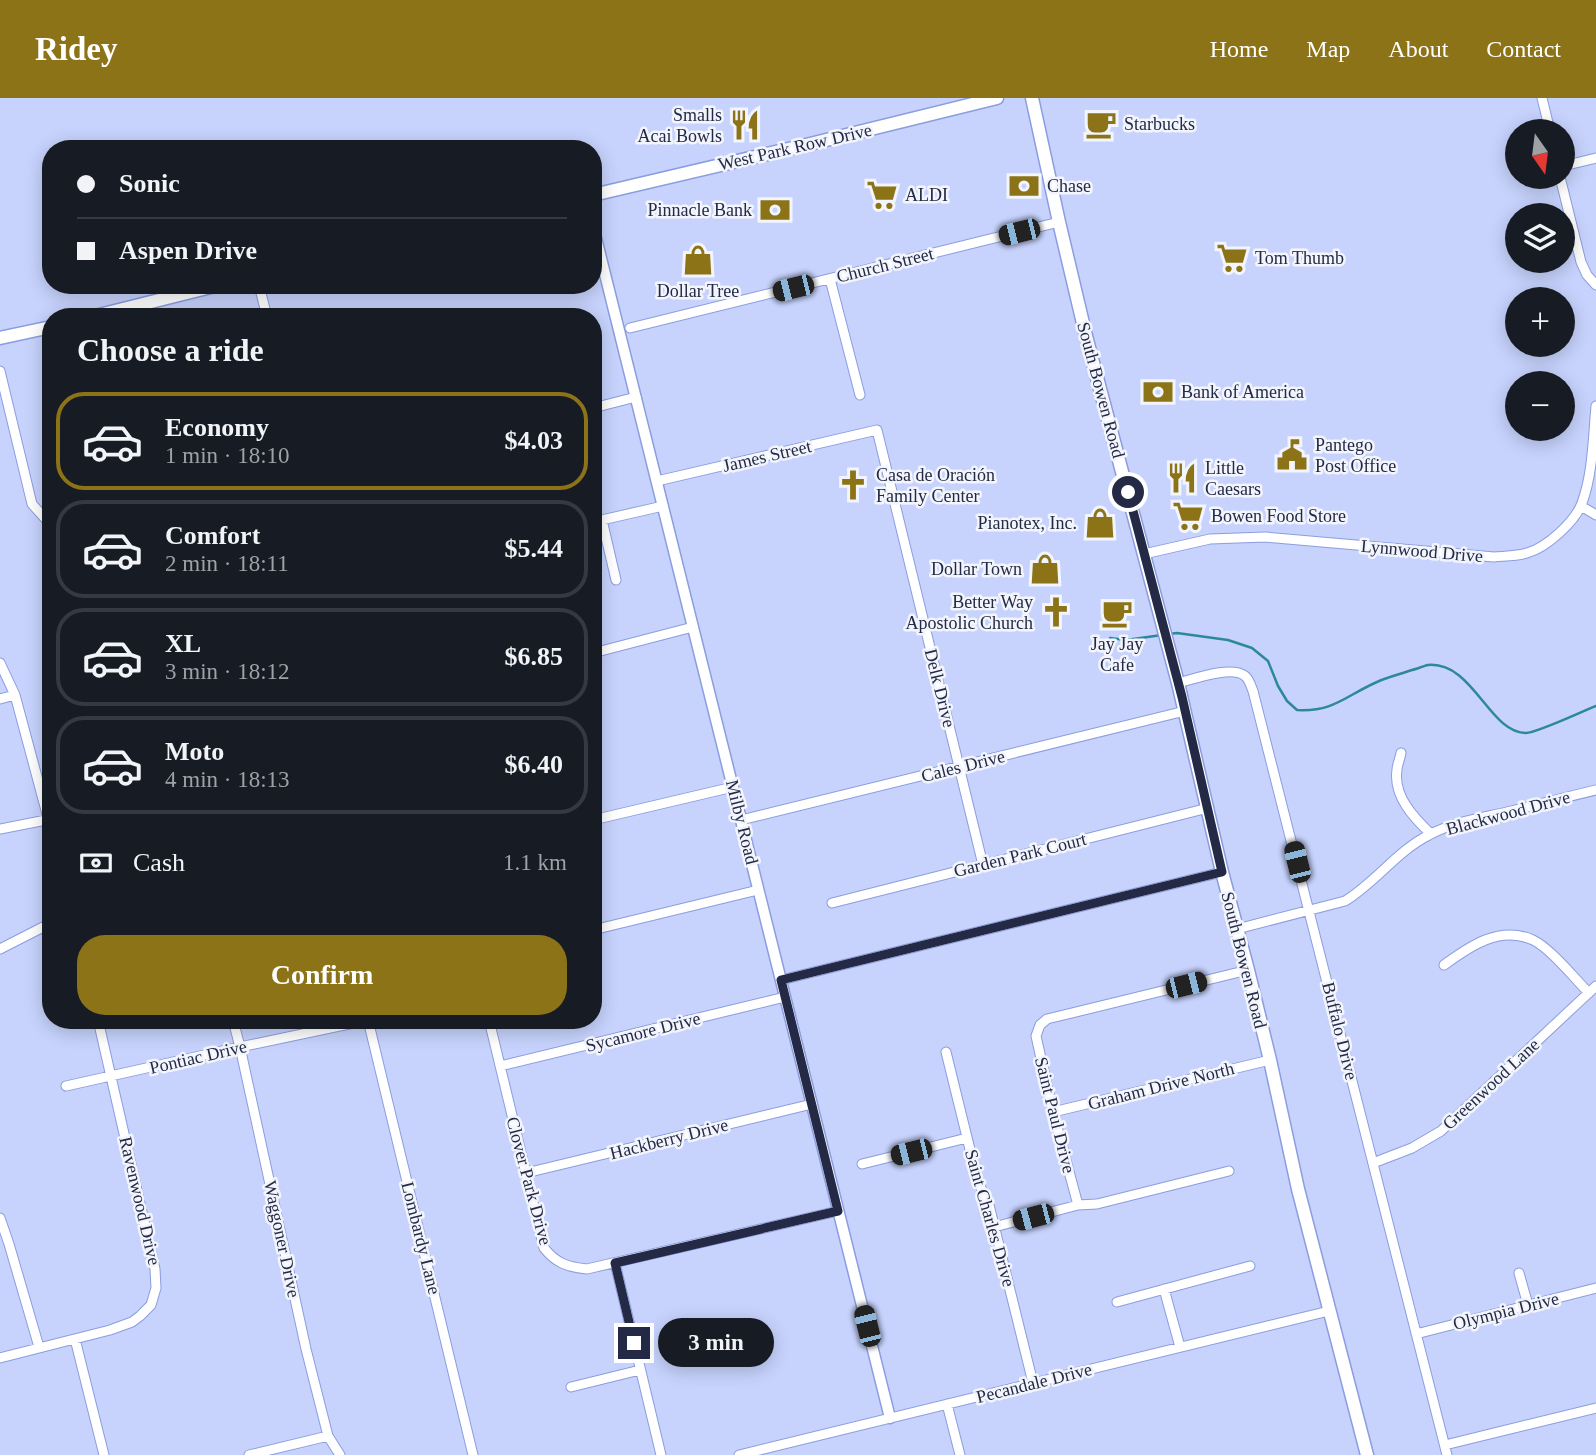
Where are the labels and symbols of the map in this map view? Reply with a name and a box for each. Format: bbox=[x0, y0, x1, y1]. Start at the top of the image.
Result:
place label: Smalls Acai Bowls bbox=[638, 105, 722, 146]
cafe icon: Starbucks bbox=[1084, 107, 1118, 141]
restaurant icon: Smalls Acai Bowls bbox=[728, 108, 762, 142]
place label: Starbucks bbox=[1124, 114, 1195, 134]
north arrow bbox=[1505, 119, 1575, 189]
street label: West Park Row Drive bbox=[716, 120, 874, 174]
bank icon: Chase bbox=[1007, 169, 1041, 203]
place label: Chase bbox=[1047, 176, 1091, 196]
supermarket icon: ALDI bbox=[865, 178, 899, 212]
place label: ALDI bbox=[905, 185, 948, 205]
bank icon: Pinnacle Bank bbox=[758, 193, 792, 227]
place label: Pinnacle Bank bbox=[648, 200, 752, 220]
car bbox=[997, 217, 1042, 247]
supermarket icon: Tom Thumb bbox=[1215, 241, 1249, 275]
shop icon: Dollar Tree bbox=[681, 243, 715, 277]
street label: Church Street bbox=[834, 243, 936, 287]
place label: Tom Thumb bbox=[1255, 248, 1344, 268]
car bbox=[771, 273, 816, 303]
place label: Dollar Tree bbox=[657, 281, 739, 301]
street label: South Bowen Road bbox=[1073, 320, 1129, 460]
bank icon: Bank of America bbox=[1141, 375, 1175, 409]
place label: Bank of America bbox=[1181, 382, 1304, 402]
place label: Pantego Post Office bbox=[1315, 435, 1396, 476]
street label: James Street bbox=[721, 436, 813, 476]
public building icon: Pantego Post Office bbox=[1275, 438, 1309, 472]
place label: Little Caesars bbox=[1205, 458, 1261, 499]
restaurant icon: Little Caesars bbox=[1165, 461, 1199, 495]
place label: Casa de Oración Family Center bbox=[876, 465, 995, 506]
church icon: Casa de Oración Family Center bbox=[836, 468, 870, 502]
route start bbox=[1112, 476, 1144, 508]
supermarket icon: Bowen Food Store bbox=[1171, 499, 1205, 533]
shop icon: Pianotex, Inc. bbox=[1083, 506, 1117, 540]
place label: Bowen Food Store bbox=[1211, 506, 1346, 526]
place label: Pianotex, Inc. bbox=[978, 513, 1077, 533]
street label: Lynnwood Drive bbox=[1360, 536, 1484, 566]
shop icon: Dollar Town bbox=[1028, 552, 1062, 586]
place label: Dollar Town bbox=[931, 559, 1022, 579]
place label: Better Way Apostolic Church bbox=[906, 592, 1033, 633]
church icon: Better Way Apostolic Church bbox=[1039, 595, 1073, 629]
cafe icon: Jay Jay Cafe bbox=[1100, 596, 1134, 630]
place label: Jay Jay Cafe bbox=[1091, 634, 1143, 675]
street label: Delk Drive bbox=[921, 647, 959, 729]
street label: Cales Drive bbox=[919, 746, 1007, 786]
street label: Milby Road bbox=[722, 778, 762, 866]
street label: Blackwood Drive bbox=[1444, 787, 1572, 839]
street label: Garden Park Court bbox=[952, 829, 1088, 881]
car bbox=[1282, 839, 1313, 885]
street label: South Bowen Road bbox=[1217, 890, 1271, 1030]
car bbox=[1164, 970, 1209, 1000]
street label: Buffalo Drive bbox=[1318, 980, 1362, 1082]
street label: Sycamore Drive bbox=[584, 1008, 702, 1056]
street label: Greenwood Lane bbox=[1439, 1034, 1543, 1134]
street label: Pontiac Drive bbox=[147, 1036, 249, 1078]
street label: Saint Paul Drive bbox=[1031, 1055, 1079, 1175]
street label: Graham Drive North bbox=[1086, 1058, 1236, 1114]
street label: Clover Park Drive bbox=[502, 1115, 556, 1247]
street label: Hackberry Drive bbox=[608, 1115, 730, 1163]
street label: Ravenwood Drive bbox=[115, 1135, 165, 1267]
car bbox=[889, 1137, 934, 1167]
street label: Saint Charles Drive bbox=[961, 1147, 1019, 1289]
street label: Waggoner Drive bbox=[260, 1179, 304, 1299]
street label: Lombardy Lane bbox=[397, 1180, 445, 1296]
car bbox=[1010, 1201, 1057, 1233]
street label: Olympia Drive bbox=[1451, 1288, 1561, 1334]
car bbox=[852, 1303, 883, 1349]
callout: 3 min bbox=[658, 1318, 774, 1368]
route end bbox=[618, 1327, 650, 1359]
street label: Pecandale Drive bbox=[974, 1359, 1094, 1407]

